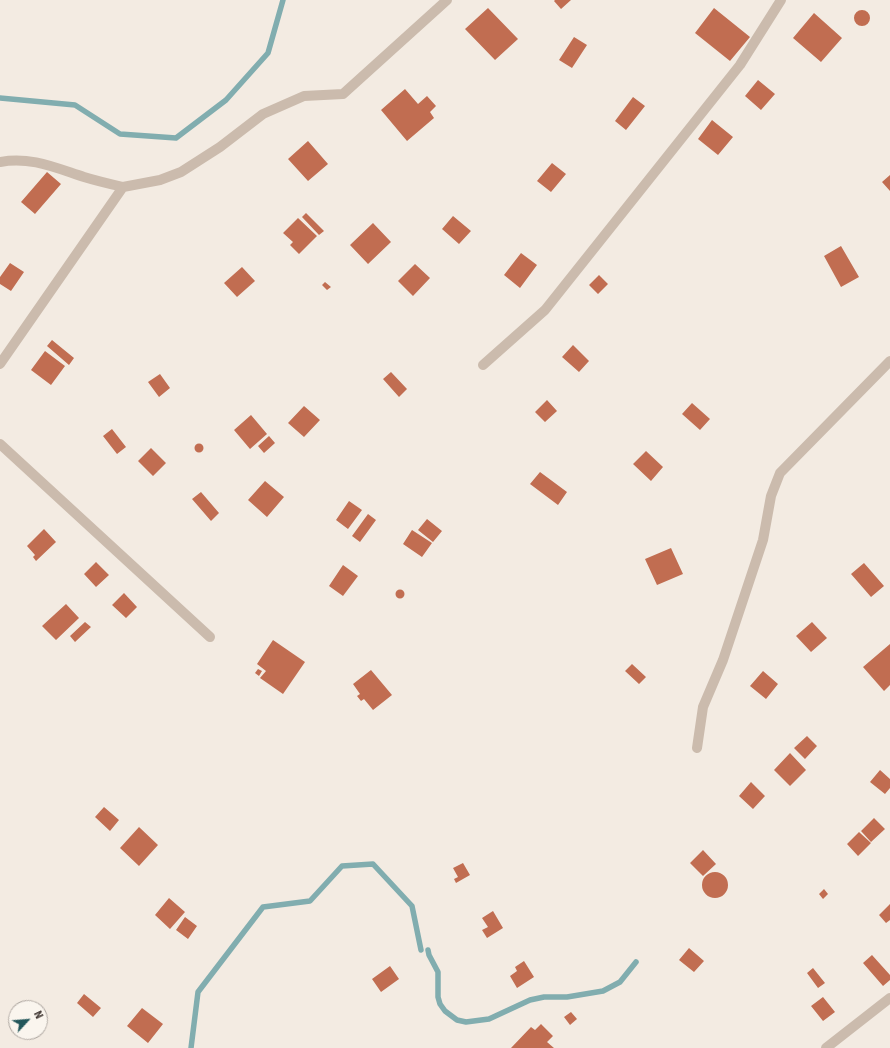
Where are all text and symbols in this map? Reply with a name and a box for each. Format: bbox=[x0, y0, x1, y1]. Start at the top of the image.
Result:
north arrow bbox=[8, 1000, 48, 1040]
text: N bbox=[30, 1008, 47, 1022]

